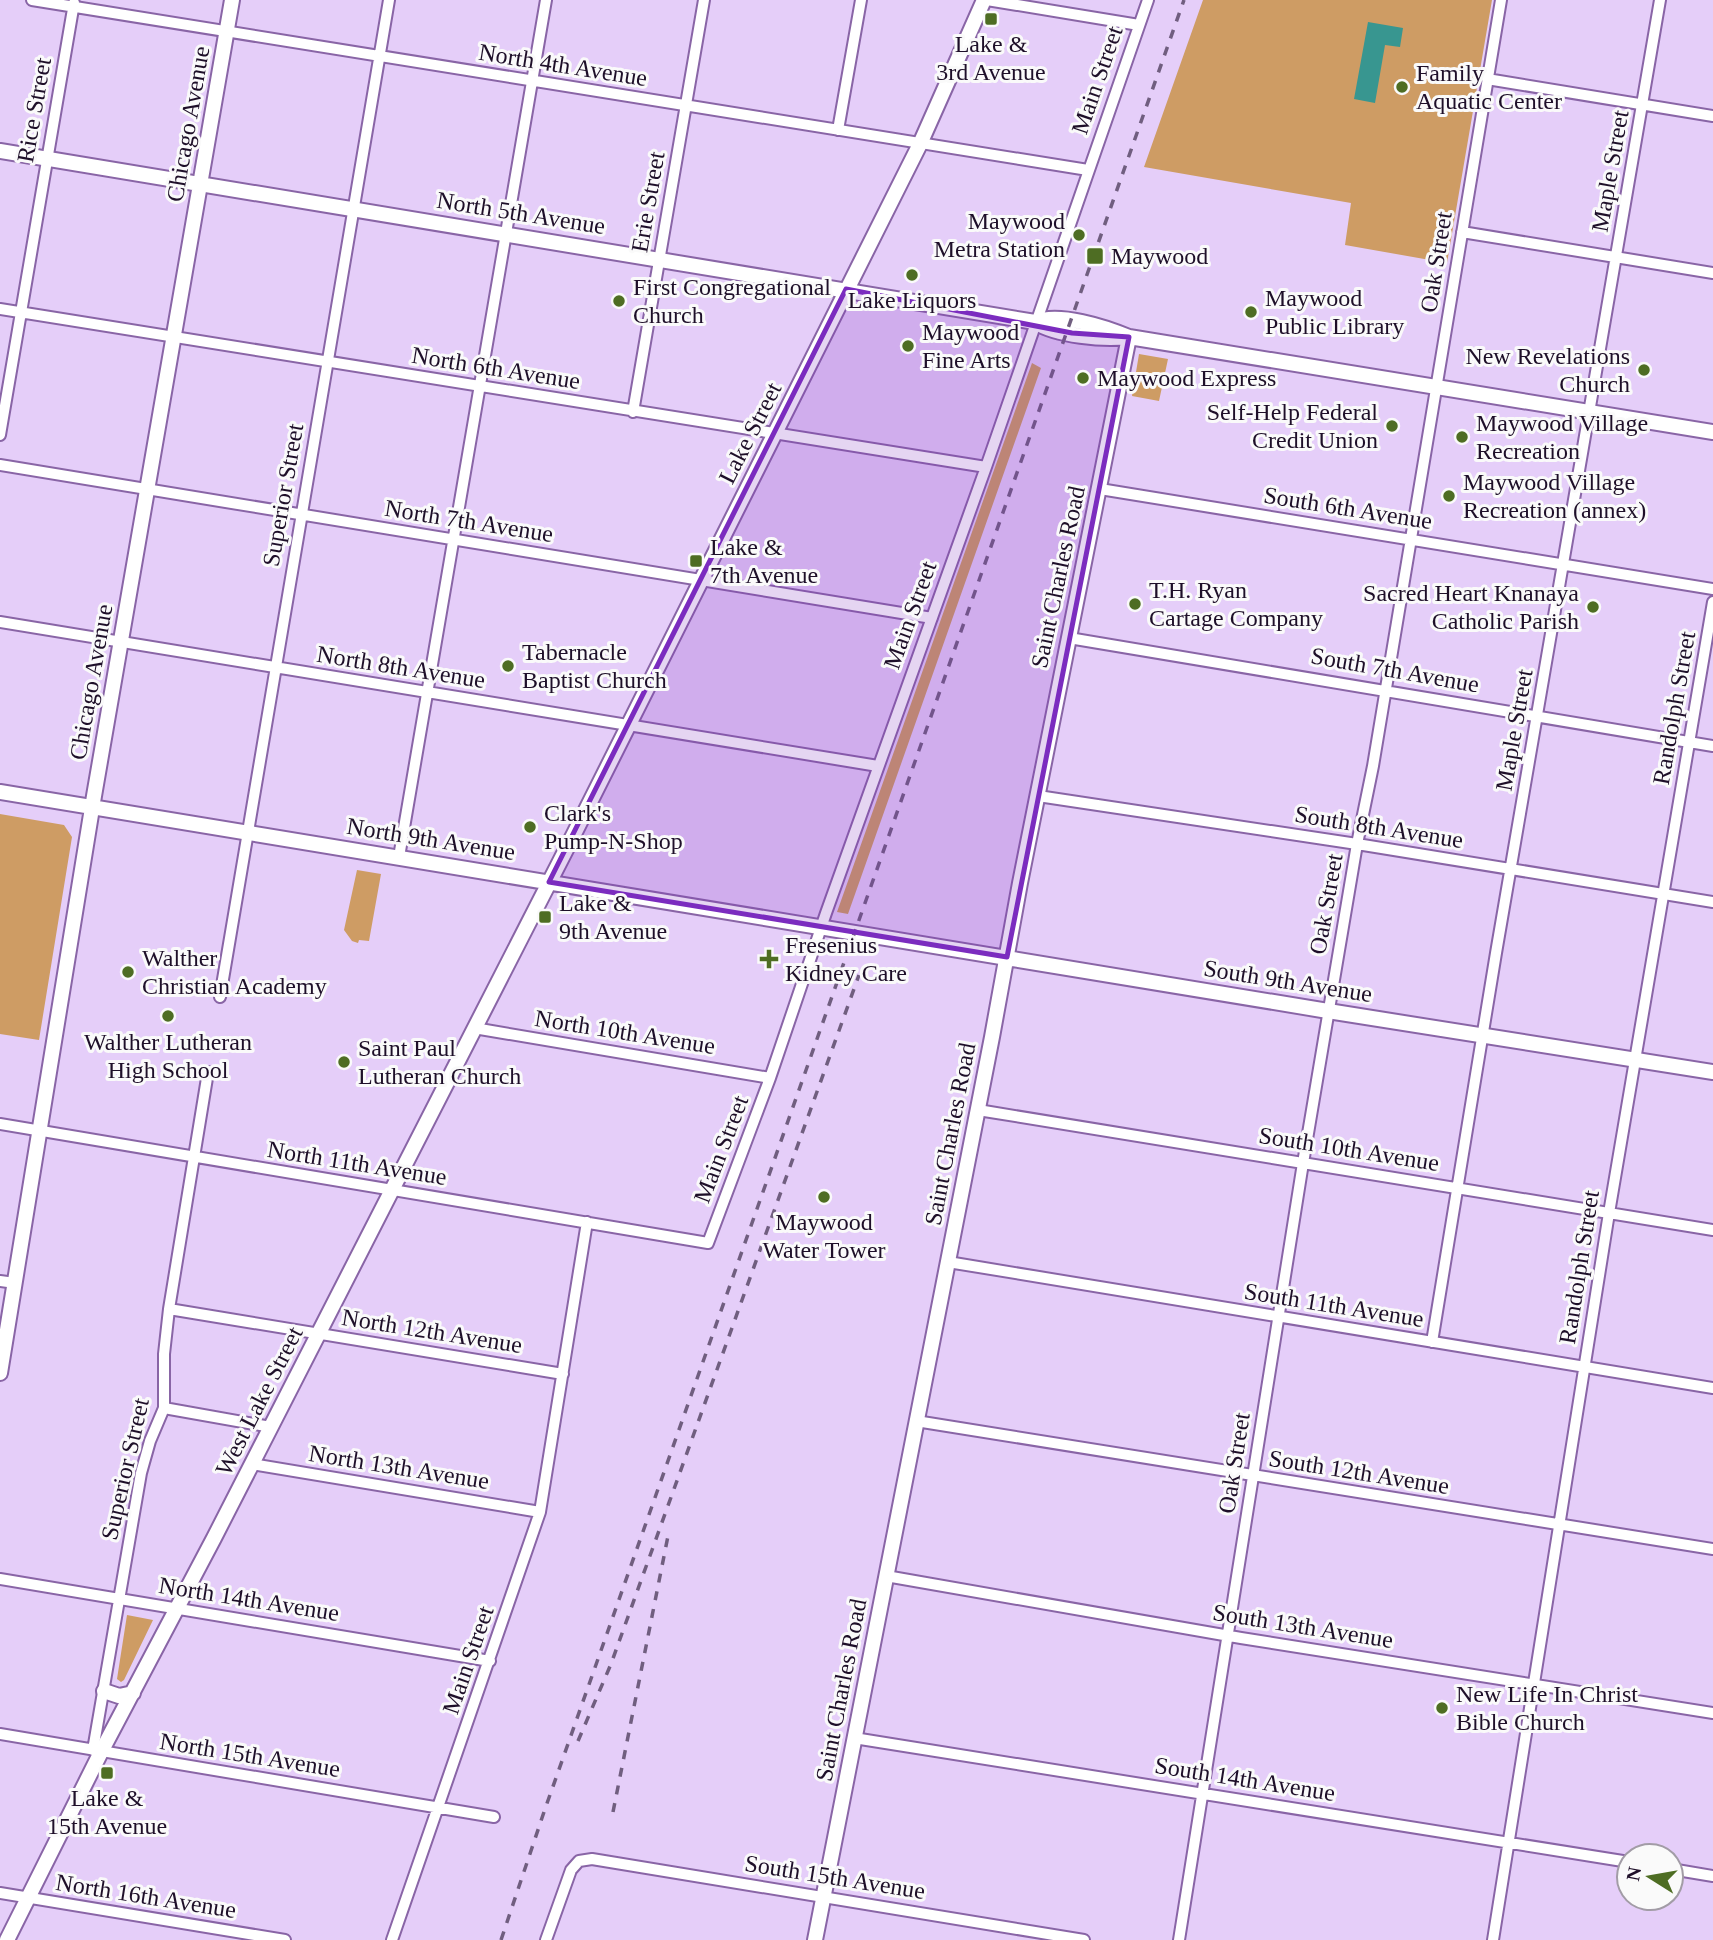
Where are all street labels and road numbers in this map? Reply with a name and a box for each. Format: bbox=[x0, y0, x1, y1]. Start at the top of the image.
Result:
street label: Main Street bbox=[1066, 22, 1128, 137]
street label: North 4th Avenue bbox=[477, 39, 649, 91]
street label: Chicago Avenue bbox=[162, 44, 214, 204]
street label: Rice Street bbox=[12, 55, 56, 164]
street label: Maple Street bbox=[1586, 108, 1634, 234]
street label: Erie Street bbox=[626, 149, 670, 254]
street label: North 5th Avenue bbox=[435, 187, 607, 239]
street label: Oak Street bbox=[1415, 209, 1457, 314]
street label: North 6th Avenue bbox=[410, 342, 582, 394]
street label: Lake Street bbox=[713, 378, 787, 488]
street label: Superior Street bbox=[258, 421, 308, 568]
street label: South 6th Avenue bbox=[1262, 482, 1434, 534]
street label: Saint Charles Road bbox=[1026, 484, 1090, 670]
street label: North 7th Avenue bbox=[383, 495, 555, 547]
street label: Main Street bbox=[879, 557, 942, 672]
street label: Chicago Avenue bbox=[65, 602, 117, 762]
street label: Randolph Street bbox=[1648, 629, 1700, 787]
street label: North 8th Avenue bbox=[315, 641, 487, 693]
street label: South 7th Avenue bbox=[1309, 642, 1481, 698]
street label: Maple Street bbox=[1490, 667, 1538, 793]
street label: South 8th Avenue bbox=[1293, 801, 1465, 853]
street label: North 9th Avenue bbox=[345, 813, 517, 865]
street label: Oak Street bbox=[1304, 851, 1348, 956]
street label: South 9th Avenue bbox=[1202, 955, 1374, 1007]
street label: North 10th Avenue bbox=[533, 1005, 717, 1059]
street label: Saint Charles Road bbox=[920, 1041, 980, 1227]
street label: Main Street bbox=[689, 1091, 753, 1206]
street label: South 10th Avenue bbox=[1257, 1122, 1441, 1176]
street label: North 11th Avenue bbox=[265, 1136, 449, 1190]
street label: Randolph Street bbox=[1554, 1188, 1604, 1346]
street label: South 11th Avenue bbox=[1242, 1278, 1426, 1332]
street label: North 12th Avenue bbox=[340, 1304, 524, 1358]
street label: West Lake Street bbox=[210, 1322, 308, 1480]
street label: Superior Street bbox=[96, 1395, 154, 1542]
street label: Oak Street bbox=[1213, 1410, 1255, 1515]
street label: North 13th Avenue bbox=[307, 1440, 491, 1494]
street label: South 12th Avenue bbox=[1267, 1445, 1451, 1499]
street label: North 14th Avenue bbox=[157, 1572, 341, 1626]
street label: Saint Charles Road bbox=[811, 1597, 871, 1783]
street label: South 13th Avenue bbox=[1211, 1599, 1395, 1653]
street label: Main Street bbox=[437, 1602, 499, 1717]
street label: North 15th Avenue bbox=[158, 1728, 342, 1782]
street label: South 14th Avenue bbox=[1153, 1752, 1337, 1806]
street label: South 15th Avenue bbox=[743, 1850, 927, 1904]
street label: North 16th Avenue bbox=[54, 1869, 238, 1923]

